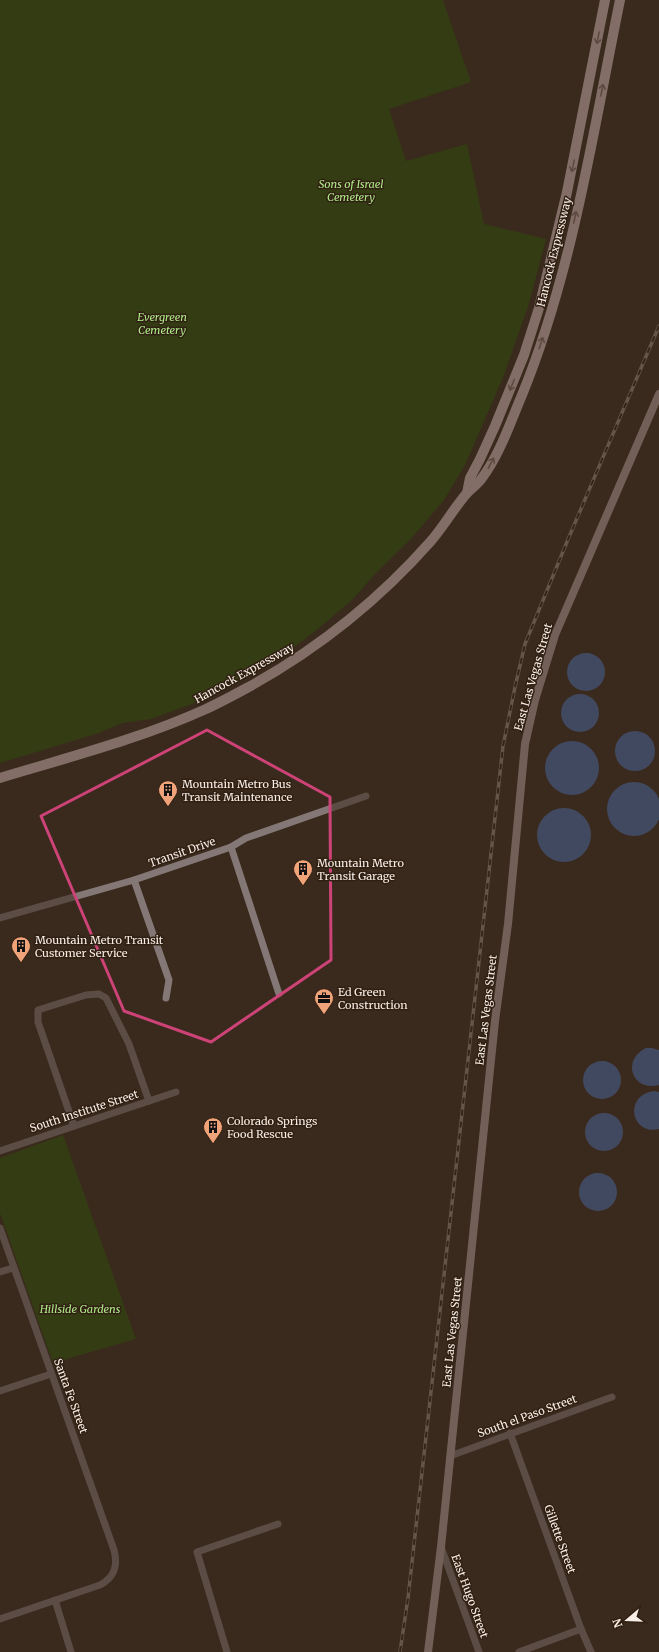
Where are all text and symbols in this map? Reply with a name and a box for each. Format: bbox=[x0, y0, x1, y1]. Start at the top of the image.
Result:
one-way arrow bbox=[594, 31, 602, 44]
one-way arrow bbox=[598, 84, 606, 97]
one-way arrow bbox=[568, 159, 576, 172]
park label: Sons of Israel Cemetery bbox=[318, 177, 384, 204]
street label: Hancock Expressway bbox=[534, 195, 575, 308]
one-way arrow bbox=[572, 211, 580, 224]
park label: Evergreen Cemetery bbox=[137, 310, 187, 337]
one-way arrow bbox=[538, 337, 546, 349]
one-way arrow bbox=[507, 379, 515, 391]
one-way arrow bbox=[488, 457, 495, 469]
street label: East Las Vegas Street bbox=[511, 621, 555, 732]
street label: Hancock Expressway bbox=[192, 639, 297, 706]
place label: Mountain Metro Bus Transit Maintenance bbox=[182, 777, 292, 804]
building icon: Mountain Metro Bus Transit Maintenance bbox=[157, 779, 179, 807]
street label: Transit Drive bbox=[147, 834, 218, 870]
place label: Mountain Metro Transit Garage bbox=[317, 856, 404, 883]
building icon: Mountain Metro Transit Garage bbox=[292, 858, 314, 886]
place label: Mountain Metro Transit Customer Service bbox=[35, 933, 164, 960]
building icon: Mountain Metro Transit Customer Service bbox=[10, 935, 32, 963]
street label: East Las Vegas Street bbox=[472, 953, 500, 1066]
place label: Ed Green Construction bbox=[338, 985, 408, 1012]
office icon: Ed Green Construction bbox=[313, 987, 335, 1015]
street label: South Institute Street bbox=[28, 1087, 141, 1135]
place label: Colorado Springs Food Rescue bbox=[227, 1114, 318, 1141]
building icon: Colorado Springs Food Rescue bbox=[202, 1116, 224, 1144]
street label: East Las Vegas Street bbox=[439, 1275, 465, 1388]
park label: Hillside Gardens bbox=[39, 1302, 121, 1316]
street label: Santa Fe Street bbox=[51, 1357, 91, 1436]
street label: South el Paso Street bbox=[476, 1391, 579, 1440]
street label: Gillette Street bbox=[541, 1503, 579, 1576]
street label: East Hugo Street bbox=[448, 1552, 492, 1640]
north arrow bbox=[607, 1600, 647, 1640]
text: N bbox=[609, 1617, 626, 1630]

